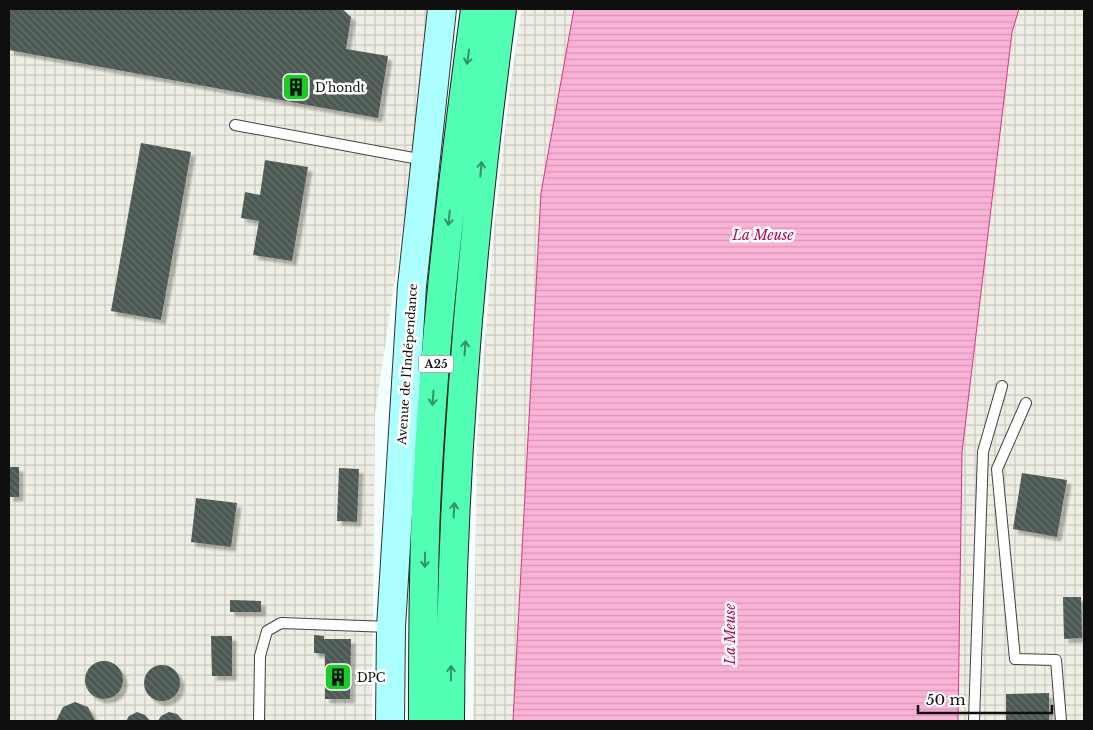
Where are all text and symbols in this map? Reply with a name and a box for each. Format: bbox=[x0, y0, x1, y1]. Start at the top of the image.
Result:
one-way arrow bbox=[463, 49, 473, 65]
building icon: D'hondt bbox=[281, 72, 311, 102]
place label: D'hondt bbox=[315, 80, 366, 95]
one-way arrow bbox=[476, 161, 485, 177]
one-way arrow bbox=[444, 210, 454, 226]
water label: La Meuse bbox=[731, 226, 794, 244]
street label: Avenue de l'Indépendance bbox=[394, 283, 420, 446]
one-way arrow bbox=[460, 340, 469, 356]
road number: A25 bbox=[418, 356, 454, 372]
one-way arrow bbox=[429, 389, 438, 405]
one-way arrow bbox=[450, 502, 459, 518]
one-way arrow bbox=[421, 552, 430, 568]
water label: La Meuse bbox=[721, 603, 739, 666]
building icon: DPC bbox=[323, 662, 353, 692]
one-way arrow bbox=[446, 665, 455, 681]
place label: DPC bbox=[357, 670, 385, 685]
scale bar bbox=[918, 682, 1052, 714]
text: 50 m bbox=[926, 690, 966, 709]

